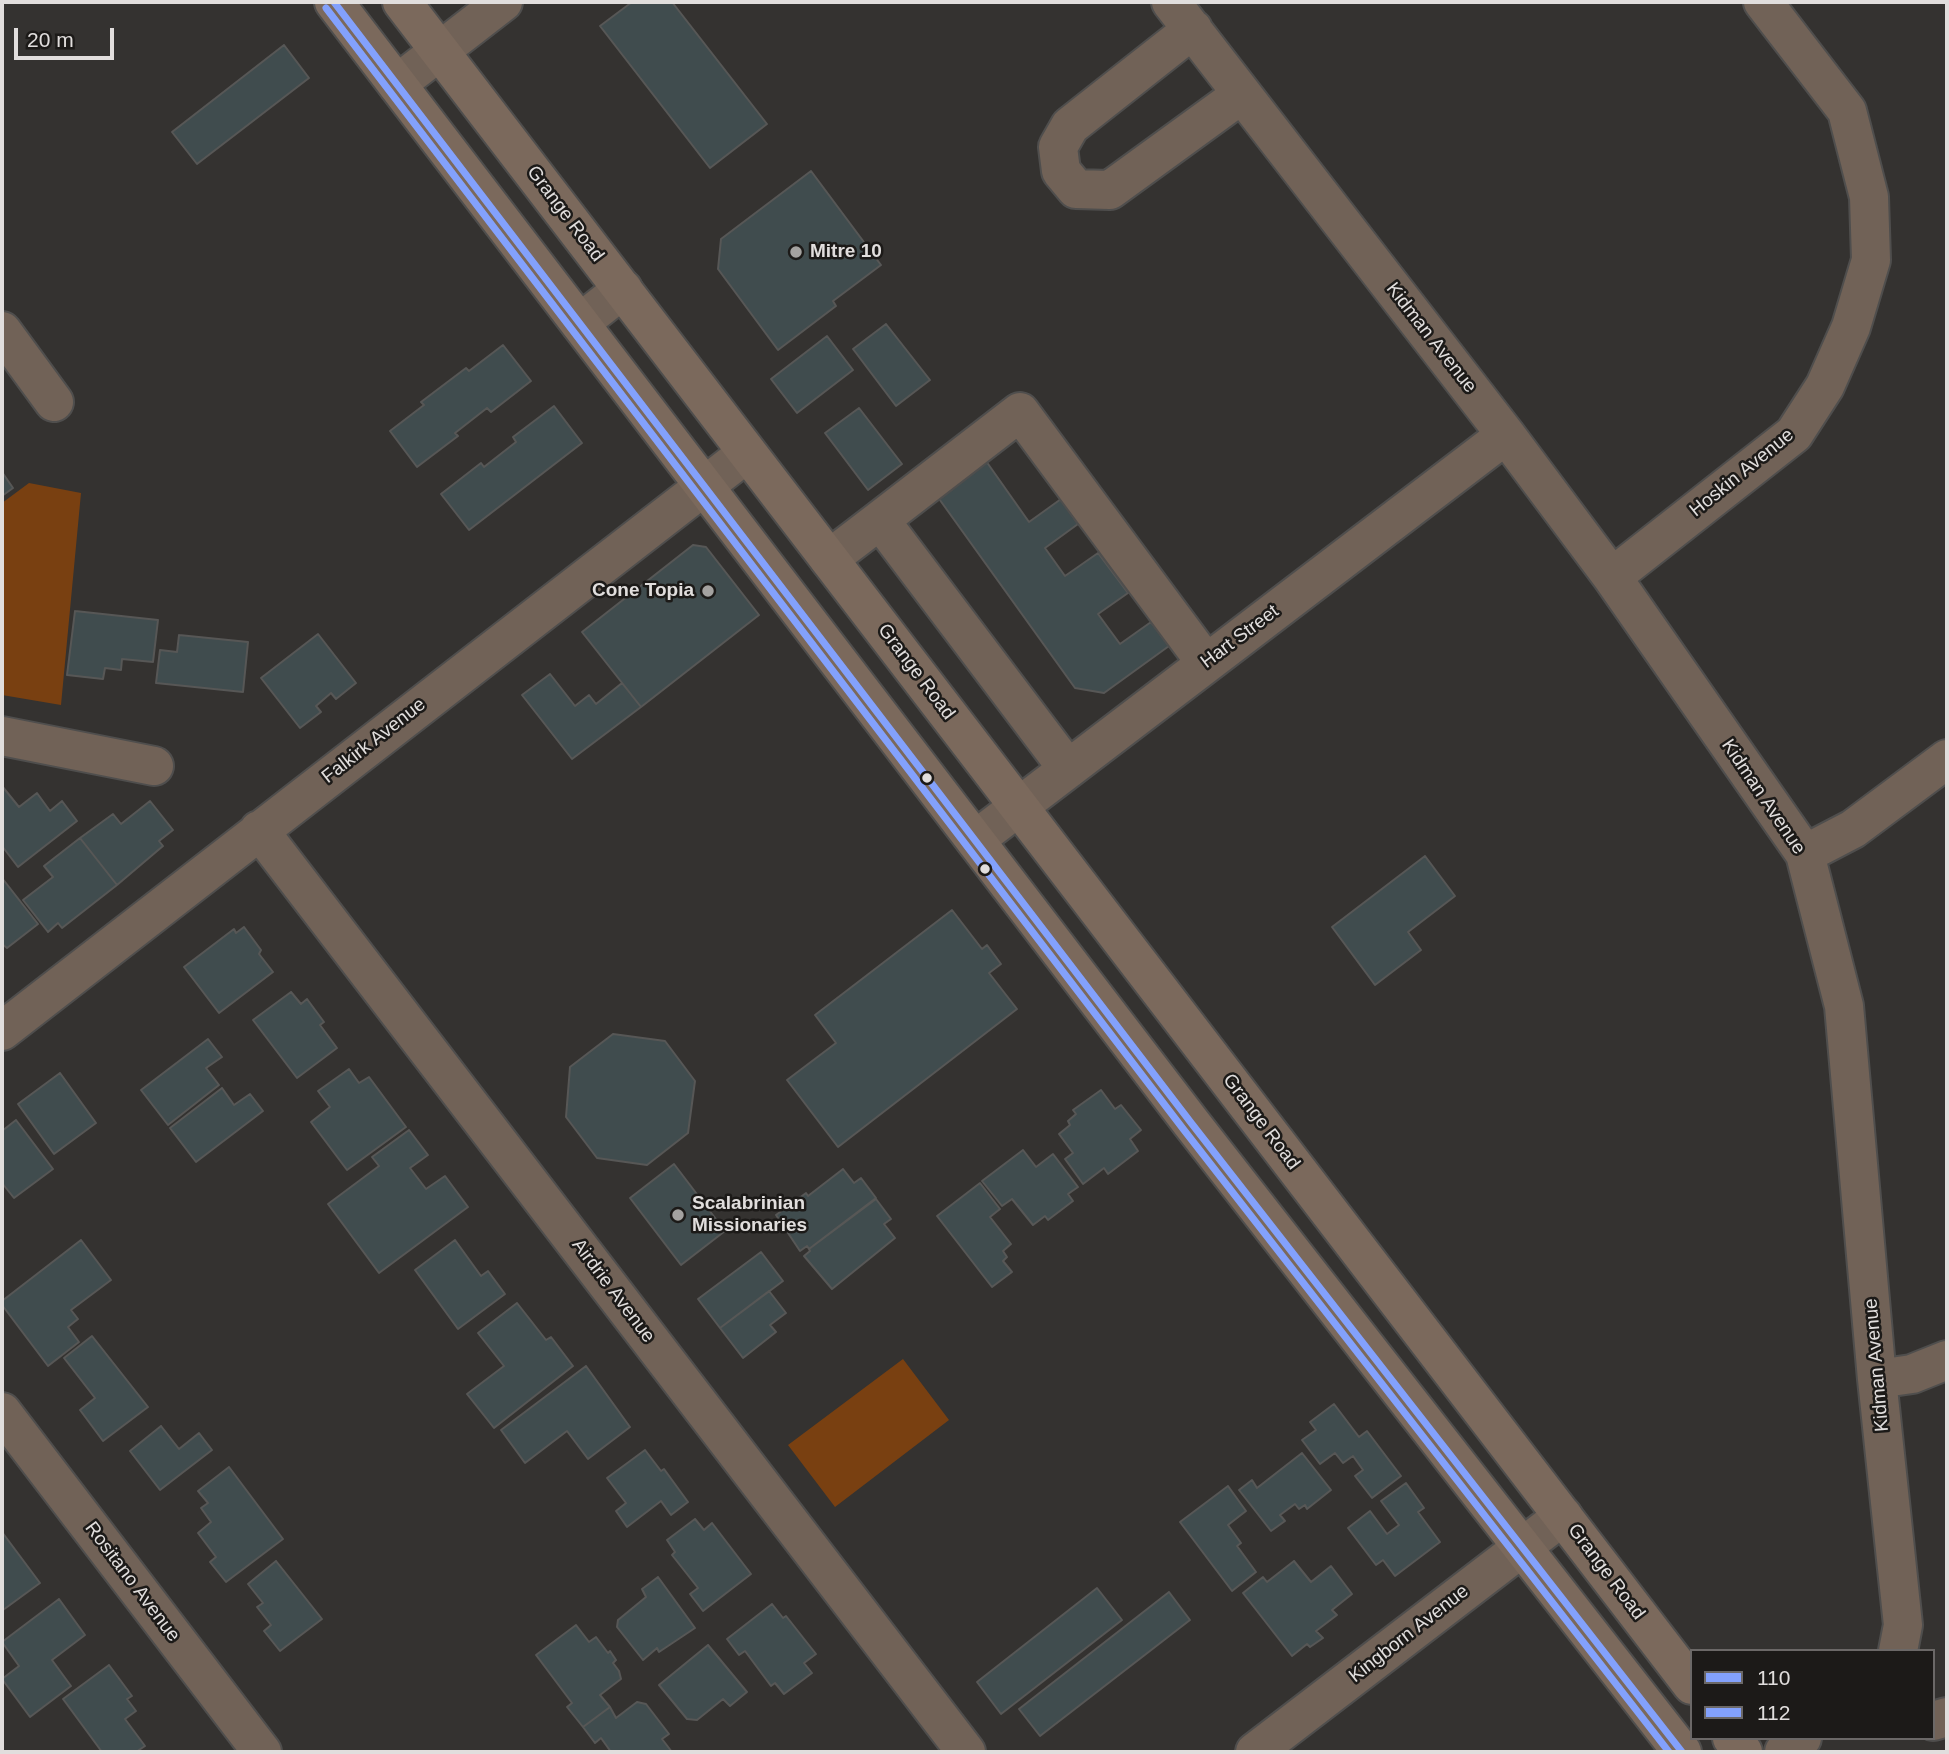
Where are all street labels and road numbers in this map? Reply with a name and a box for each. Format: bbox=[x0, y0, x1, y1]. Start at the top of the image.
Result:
street label: Grange Road bbox=[522, 162, 608, 266]
street label: Kidman Avenue bbox=[1381, 278, 1481, 398]
street label: Hoskin Avenue bbox=[1685, 424, 1799, 522]
street label: Hart Street bbox=[1196, 600, 1284, 674]
street label: Grange Road bbox=[873, 620, 959, 724]
street label: Falkirk Avenue bbox=[318, 693, 430, 789]
street label: Kidman Avenue bbox=[1716, 735, 1810, 859]
street label: Grange Road bbox=[1218, 1070, 1304, 1174]
street label: Airdrie Avenue bbox=[566, 1235, 660, 1347]
street label: Kidman Avenue bbox=[1860, 1297, 1894, 1433]
street label: Rositano Avenue bbox=[79, 1517, 185, 1647]
street label: Grange Road bbox=[1563, 1520, 1649, 1624]
street label: Kingborn Avenue bbox=[1345, 1580, 1473, 1688]

